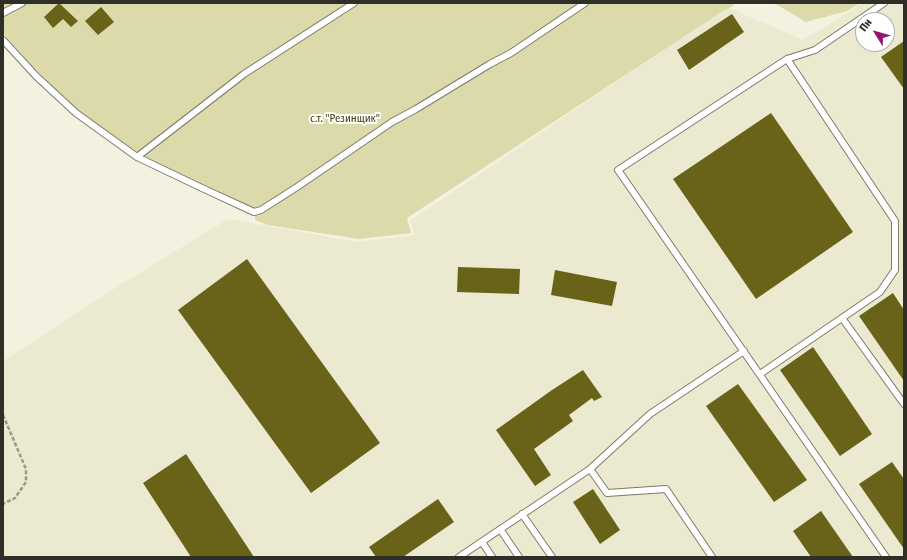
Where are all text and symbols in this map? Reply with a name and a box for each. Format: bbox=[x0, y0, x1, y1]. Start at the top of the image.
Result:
north arrow bbox=[855, 12, 895, 52]
text: Пн bbox=[857, 16, 875, 34]
park label: с.т. "Резинщик" bbox=[310, 112, 380, 126]

